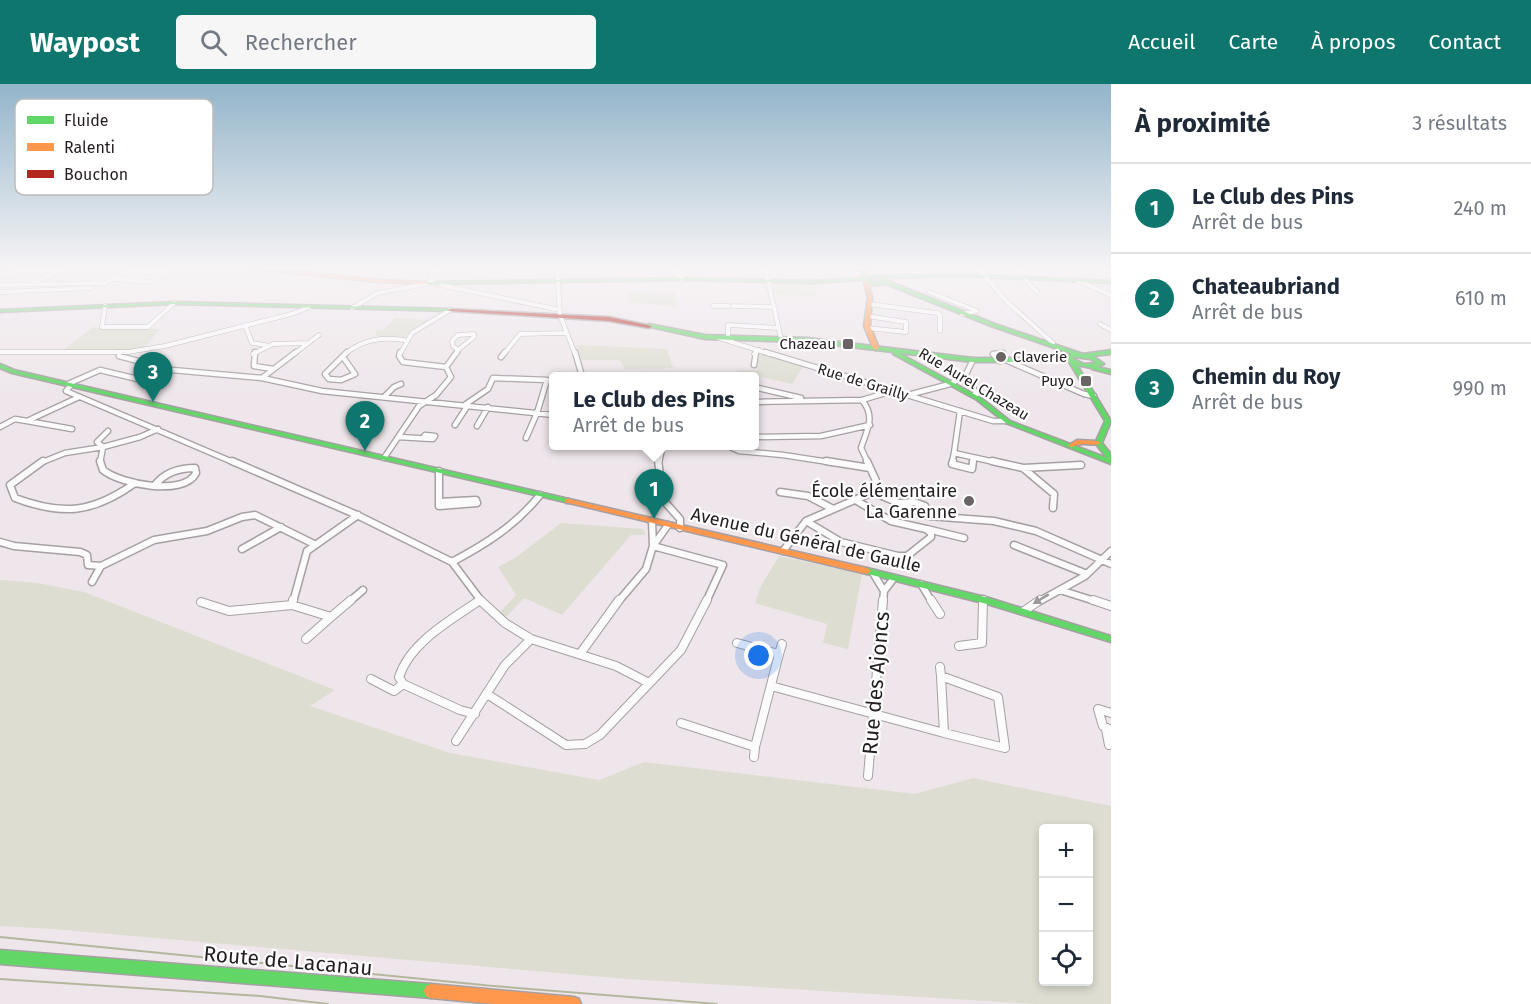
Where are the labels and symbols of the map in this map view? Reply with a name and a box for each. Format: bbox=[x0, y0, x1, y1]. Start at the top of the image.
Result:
legend bbox=[15, 99, 213, 195]
text: Fluide bbox=[64, 111, 109, 130]
text: Ralenti bbox=[64, 138, 115, 157]
text: Bouchon bbox=[64, 165, 128, 184]
place label: Chazeau bbox=[779, 335, 836, 353]
marker: Chazeau bbox=[841, 337, 855, 351]
street label: Rue Aurel Chazeau bbox=[915, 344, 1033, 424]
place label: Claverie bbox=[1013, 348, 1067, 366]
marker: Claverie bbox=[994, 350, 1008, 364]
pin: 3 bbox=[134, 352, 172, 402]
street label: Rue de Grailly bbox=[815, 360, 911, 405]
place label: Puyo bbox=[1041, 372, 1074, 390]
marker: Puyo bbox=[1079, 374, 1093, 388]
pin: 2 bbox=[346, 402, 385, 451]
pin: 1 bbox=[634, 470, 674, 519]
place label: École élémentaire La Garenne bbox=[811, 479, 957, 523]
marker: École élémentaire La Garenne bbox=[962, 494, 976, 508]
street label: Avenue du Général de Gaulle bbox=[689, 503, 923, 577]
one-way arrow bbox=[1033, 594, 1049, 605]
street label: Rue des Ajoncs bbox=[857, 610, 895, 756]
your location bbox=[744, 641, 773, 670]
street label: Route de Lacanau bbox=[202, 941, 374, 981]

